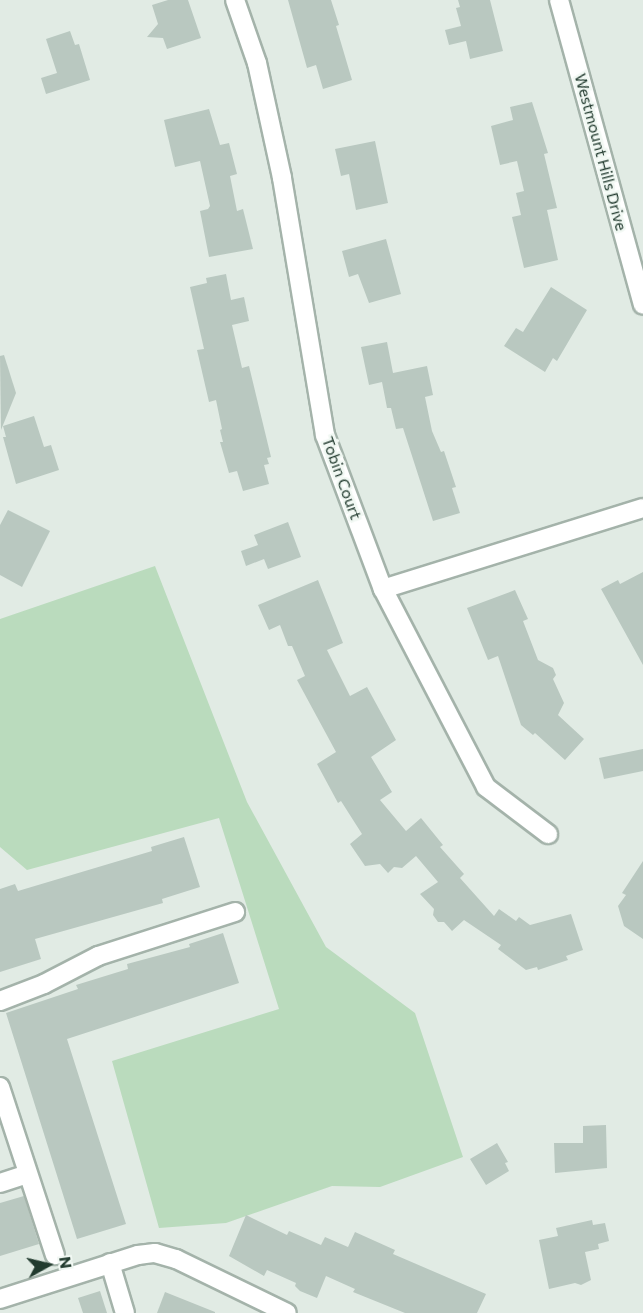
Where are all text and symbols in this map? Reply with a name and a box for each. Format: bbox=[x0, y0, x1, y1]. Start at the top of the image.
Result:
street label: Westmount Hills Drive bbox=[571, 71, 631, 233]
street label: Tobin Court bbox=[318, 434, 366, 522]
north arrow bbox=[18, 1235, 78, 1295]
text: N bbox=[56, 1255, 77, 1270]

